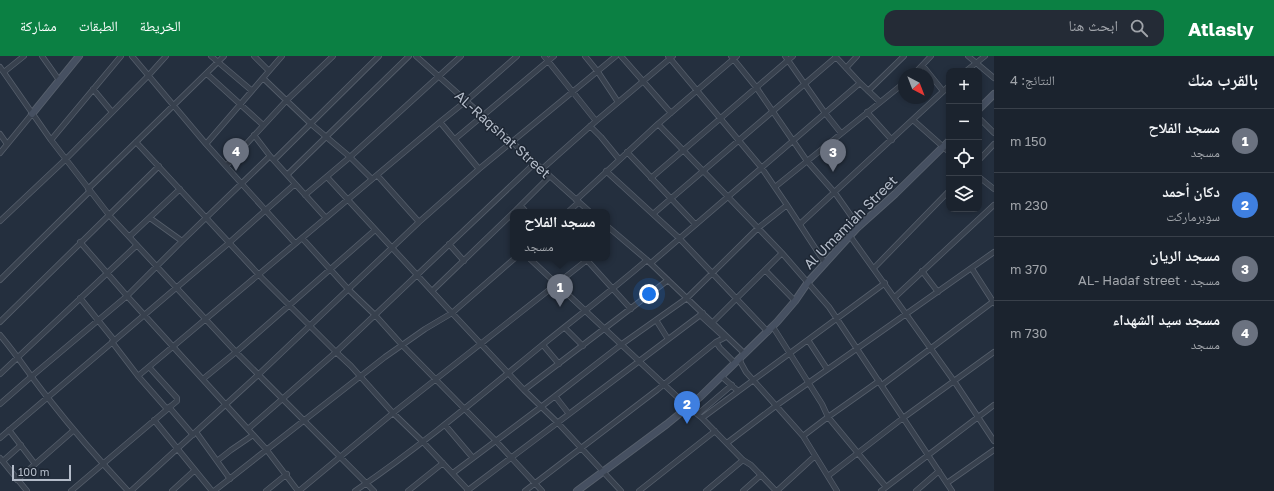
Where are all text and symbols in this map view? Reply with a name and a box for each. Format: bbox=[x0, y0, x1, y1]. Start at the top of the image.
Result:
search box bbox=[884, 10, 1164, 46]
text: ابحث هنا bbox=[1069, 16, 1118, 34]
text: مشاركة bbox=[20, 17, 57, 34]
text: الطبقات bbox=[79, 17, 118, 34]
text: الخريطة bbox=[140, 17, 181, 34]
icon: search bbox=[1128, 17, 1150, 39]
text: Atlasly bbox=[1188, 17, 1254, 40]
north arrow bbox=[898, 68, 934, 104]
map controls bbox=[946, 68, 982, 212]
button: + bbox=[946, 68, 982, 104]
text: بالقرب منك bbox=[1187, 69, 1258, 90]
text: النتائج: 4 bbox=[1010, 72, 1055, 88]
street label: AL-Raqshat Street bbox=[452, 87, 554, 181]
button: − bbox=[946, 104, 982, 140]
text: مسجد الفلاح bbox=[1149, 118, 1220, 136]
text: 150 m bbox=[1010, 133, 1047, 149]
text: 1 bbox=[1242, 133, 1248, 149]
pin: 4 bbox=[223, 138, 249, 171]
pin: 3 bbox=[820, 139, 846, 172]
button: locate bbox=[946, 140, 982, 176]
text: مسجد bbox=[1191, 144, 1220, 160]
street label: Al Umamiah Street bbox=[800, 172, 900, 272]
button: layers bbox=[946, 176, 982, 212]
text: دكان أحمد bbox=[1162, 182, 1220, 200]
text: 230 m bbox=[1010, 197, 1048, 213]
text: 2 bbox=[1241, 197, 1249, 213]
text: سوبرماركت bbox=[1166, 208, 1220, 224]
popup bbox=[510, 209, 610, 261]
text: مسجد الفلاح bbox=[524, 212, 596, 230]
text: مسجد bbox=[524, 238, 554, 254]
text: مسجد الريان bbox=[1150, 246, 1220, 264]
text: 370 m bbox=[1010, 261, 1047, 277]
text: 3 bbox=[1241, 261, 1249, 277]
text: مسجد · AL- Hadaf street bbox=[1078, 272, 1220, 288]
pin: 1 bbox=[547, 274, 573, 307]
your location bbox=[639, 284, 659, 304]
text: مسجد سيد الشهداء bbox=[1112, 310, 1220, 328]
text: 730 m bbox=[1010, 325, 1047, 341]
text: 4 bbox=[1241, 325, 1249, 341]
text: مسجد bbox=[1191, 336, 1220, 352]
pin: 2 bbox=[674, 391, 700, 424]
scale bar bbox=[12, 463, 71, 482]
text: 100 m bbox=[18, 465, 49, 478]

